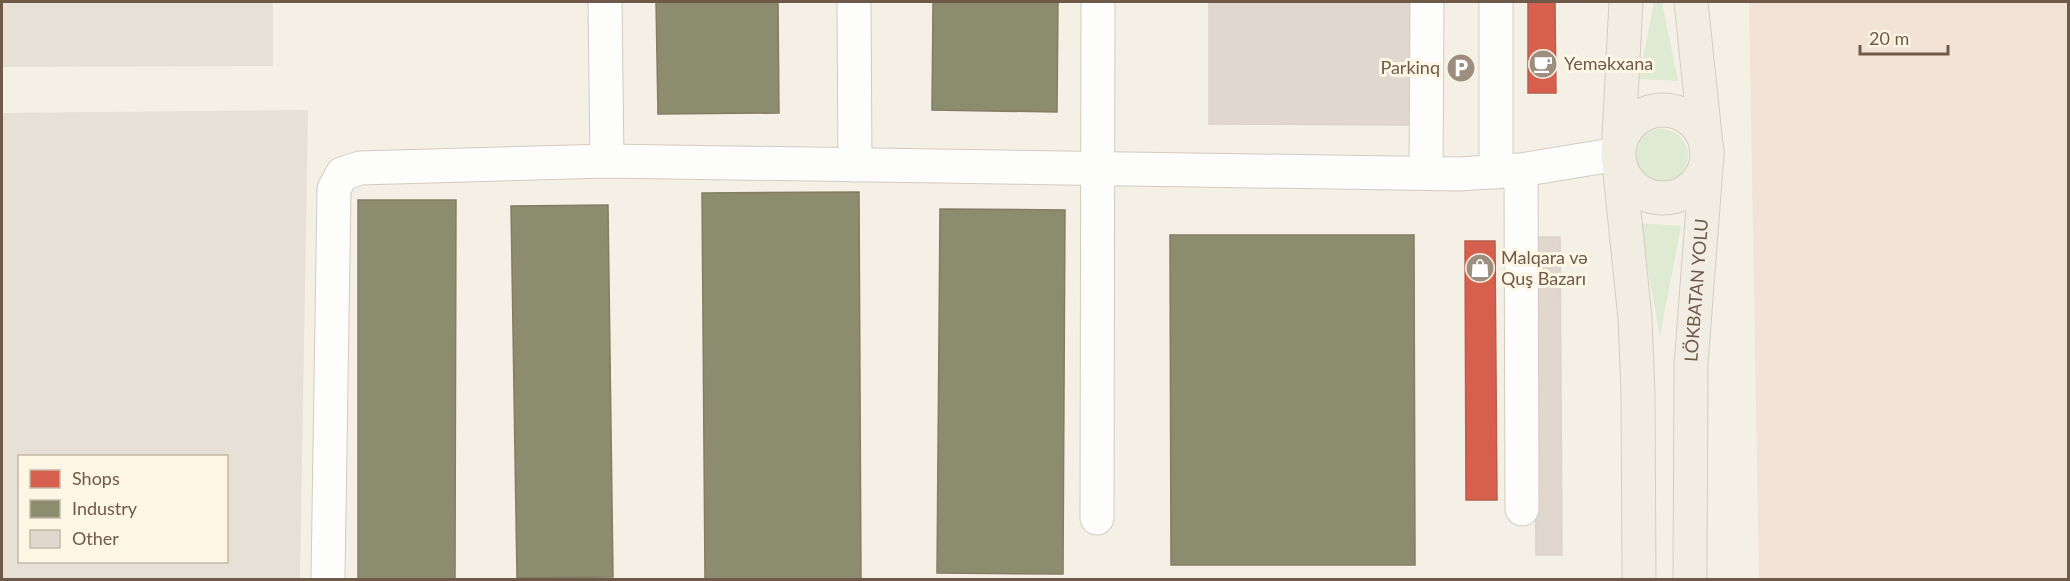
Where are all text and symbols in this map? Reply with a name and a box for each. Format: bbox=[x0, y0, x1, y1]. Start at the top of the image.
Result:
scale bar bbox=[1860, 18, 1948, 56]
text: 20 m bbox=[1869, 27, 1909, 49]
cafe icon: Yeməkxana bbox=[1527, 48, 1559, 80]
parking icon: Parkinq bbox=[1445, 52, 1477, 84]
place label: Yeməkxana bbox=[1564, 52, 1653, 74]
place label: Parkinq bbox=[1380, 56, 1440, 78]
street label: LÖKBATAN YOLU bbox=[1679, 218, 1712, 363]
place label: Malqara və Quş Bazarı bbox=[1501, 246, 1588, 289]
shop icon: Malqara və Quş Bazarı bbox=[1464, 252, 1496, 284]
legend bbox=[18, 455, 228, 563]
text: Shops bbox=[72, 467, 120, 489]
text: Industry bbox=[72, 497, 138, 519]
text: Other bbox=[72, 527, 119, 549]

